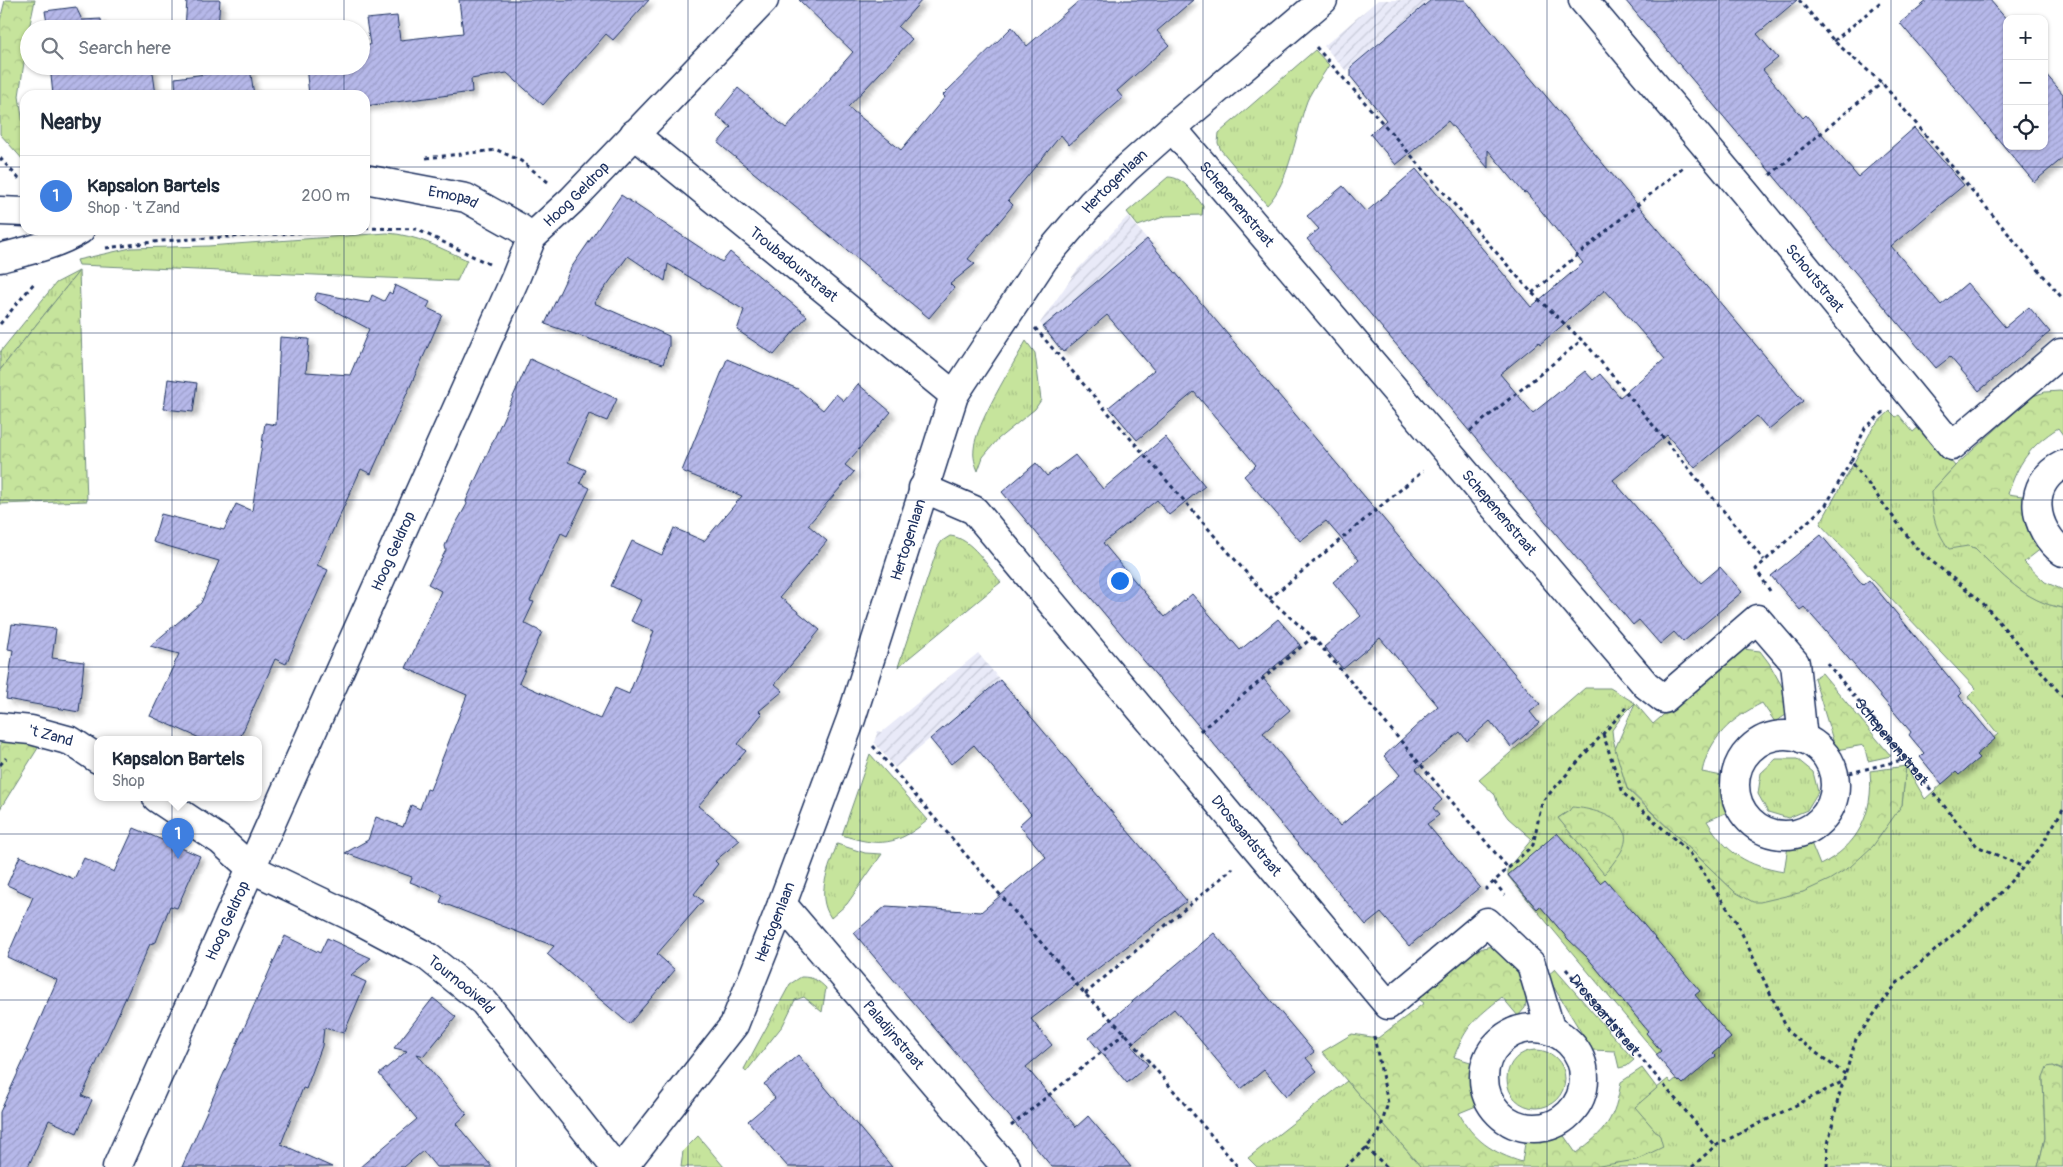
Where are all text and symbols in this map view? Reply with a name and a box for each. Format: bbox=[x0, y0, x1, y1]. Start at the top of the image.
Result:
map controls bbox=[2003, 15, 2048, 150]
button: + bbox=[2003, 15, 2048, 60]
search box bbox=[20, 20, 370, 75]
icon: search bbox=[38, 34, 66, 62]
text: Search here bbox=[78, 36, 171, 60]
button: − bbox=[2003, 60, 2048, 105]
button: locate bbox=[2003, 105, 2048, 150]
text: Nearby bbox=[40, 109, 101, 136]
street label: Hertogenlaan bbox=[1078, 145, 1152, 218]
street label: Hoog Geldrop bbox=[540, 158, 614, 231]
street label: Schepenenstraat bbox=[1195, 158, 1279, 252]
text: Kapsalon Bartels bbox=[87, 174, 219, 198]
street label: Emopad bbox=[427, 182, 481, 213]
text: 1 bbox=[53, 186, 59, 206]
text: 200 m bbox=[302, 186, 350, 206]
text: Shop · 't Zand bbox=[87, 198, 180, 218]
street label: Troubadourstraat bbox=[745, 223, 842, 307]
street label: Schoutstraat bbox=[1781, 240, 1849, 317]
street label: Schepenenstraat bbox=[1457, 466, 1541, 560]
street label: Hertogenlaan bbox=[887, 497, 930, 583]
street label: Hoog Geldrop bbox=[367, 509, 420, 594]
your location bbox=[1107, 568, 1133, 594]
street label: Schepenenstraat bbox=[1850, 695, 1933, 790]
street label: 't Zand bbox=[28, 721, 75, 751]
popup bbox=[94, 736, 262, 801]
text: Kapsalon Bartels bbox=[112, 747, 244, 771]
text: Shop bbox=[112, 771, 145, 791]
street label: Drossaardstraat bbox=[1207, 791, 1286, 881]
pin: 1 bbox=[162, 818, 194, 859]
street label: Hoog Geldrop bbox=[202, 878, 254, 964]
street label: Hertogenlaan bbox=[751, 879, 799, 965]
street label: Tournooiveld bbox=[424, 951, 499, 1018]
street label: Drossaardstraat bbox=[1565, 971, 1644, 1060]
street label: Paladijnstraat bbox=[858, 997, 929, 1074]

